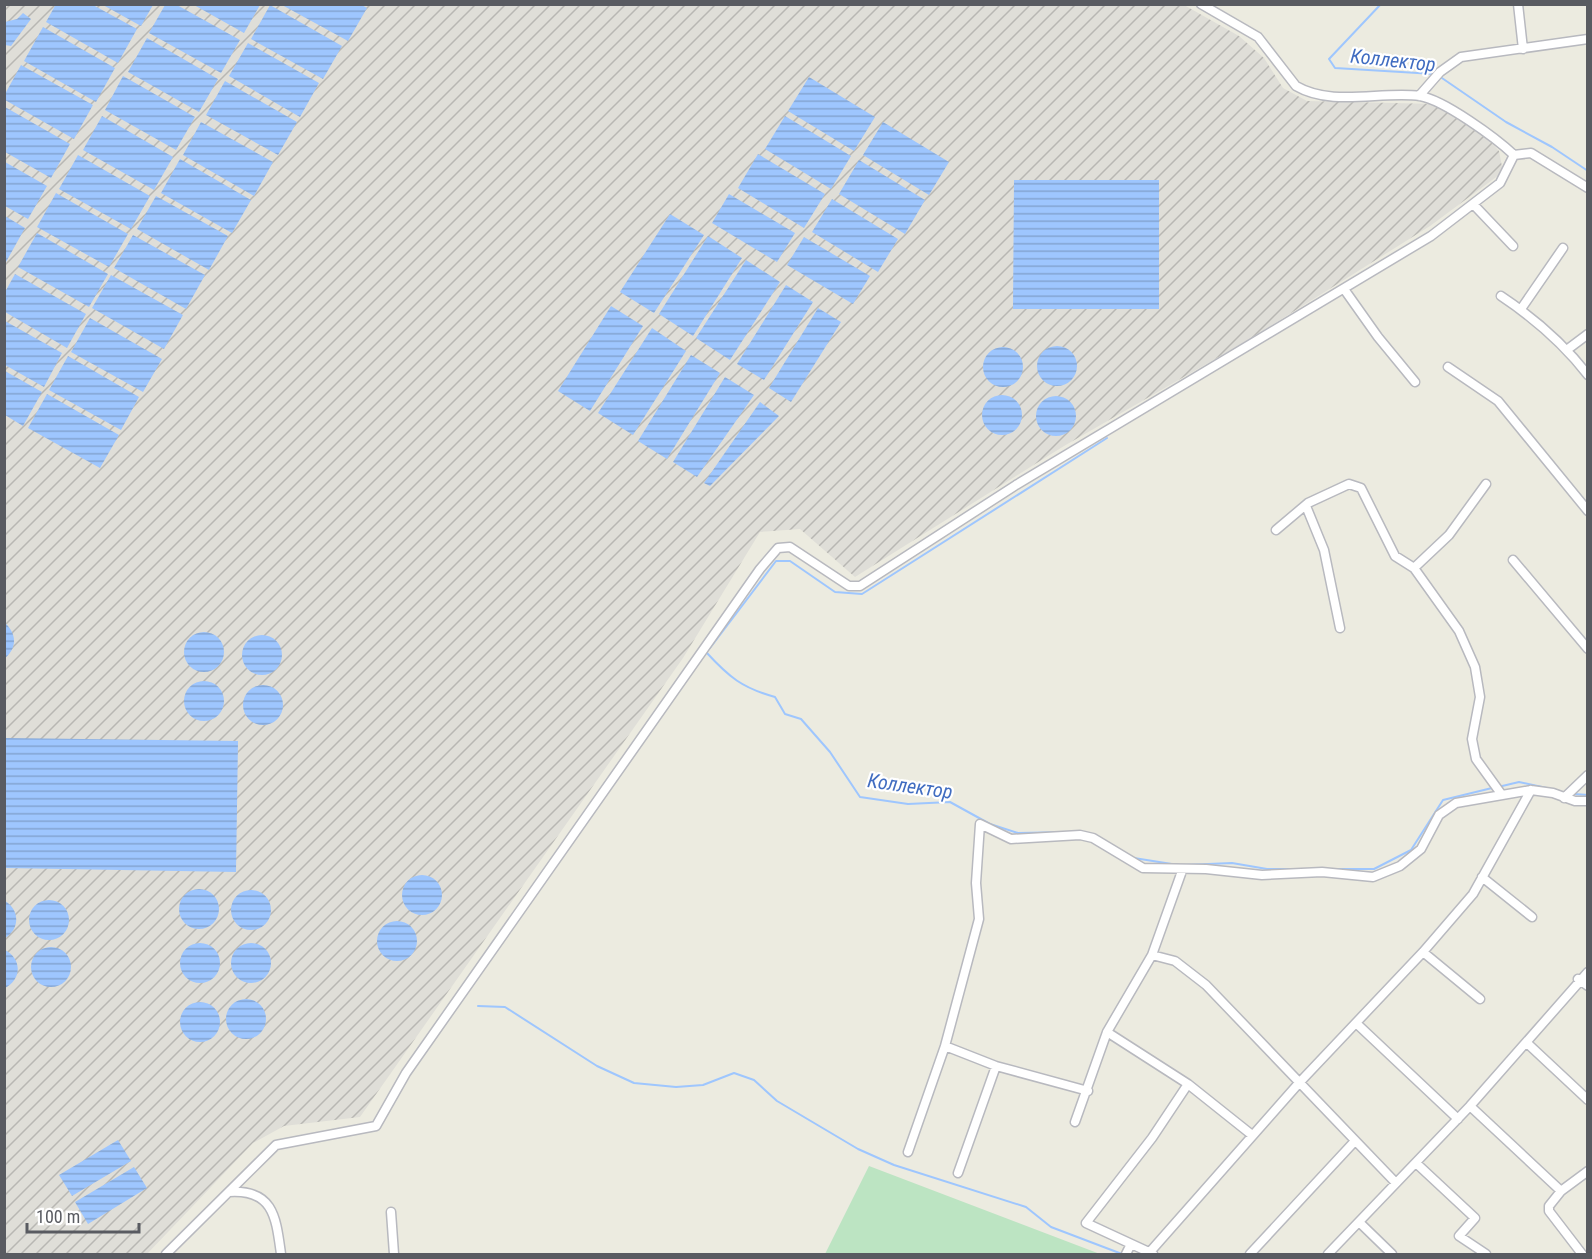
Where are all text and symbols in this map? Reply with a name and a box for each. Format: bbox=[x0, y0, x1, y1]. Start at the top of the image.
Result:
water label: Коллектор bbox=[1349, 44, 1437, 76]
water label: Коллектор bbox=[866, 768, 954, 804]
scale bar bbox=[27, 1196, 140, 1234]
text: 100 m bbox=[36, 1206, 80, 1227]

